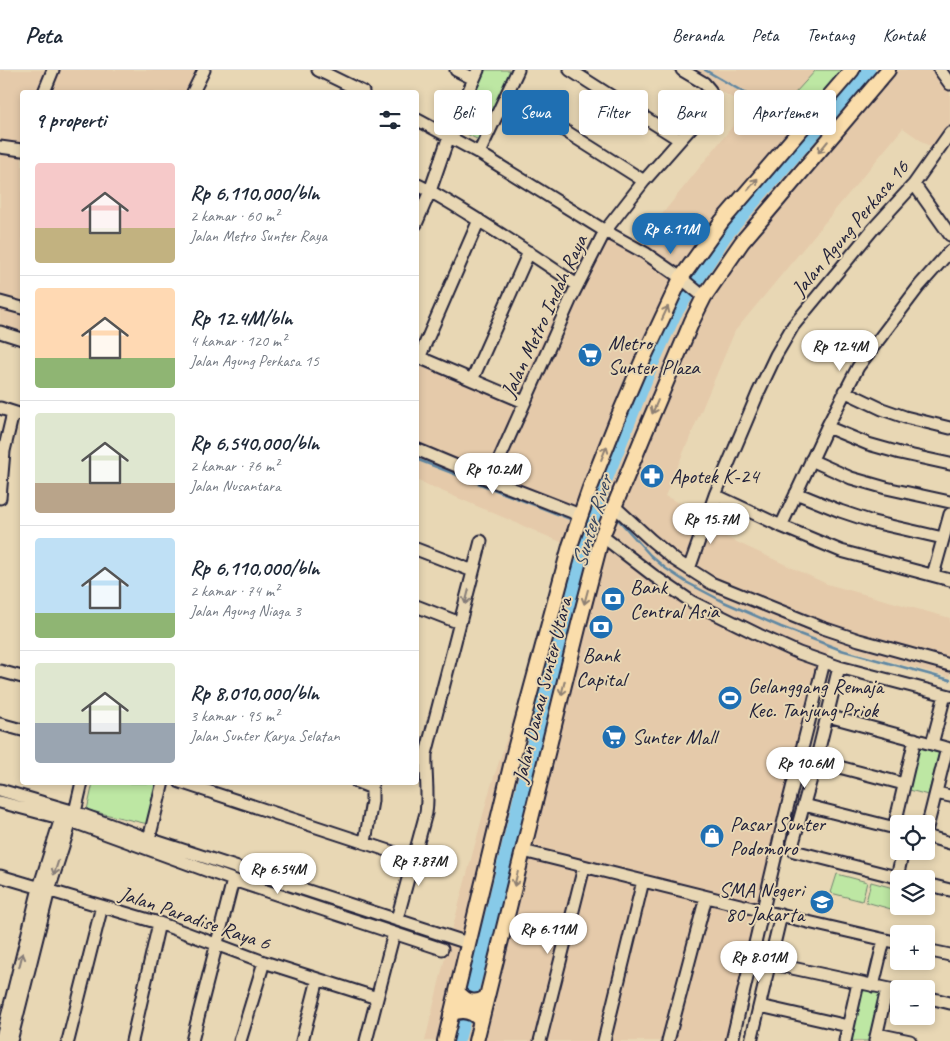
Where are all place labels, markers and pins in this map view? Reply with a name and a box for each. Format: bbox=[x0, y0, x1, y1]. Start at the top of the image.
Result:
pin: Rp 6.11M bbox=[619, 212, 723, 255]
place label: Metro Sunter Plaza bbox=[608, 330, 701, 380]
pin: Rp 12.4M bbox=[788, 330, 892, 372]
supermarket icon: Metro Sunter Plaza bbox=[577, 342, 603, 368]
pin: Rp 10.2M bbox=[441, 452, 545, 495]
pharmacy icon: Apotek K-24 bbox=[639, 463, 665, 489]
place label: Apotek K-24 bbox=[670, 463, 761, 489]
pin: Rp 15.7M bbox=[659, 502, 763, 545]
place label: Bank Central Asia bbox=[630, 574, 720, 624]
bank icon: Bank Central Asia bbox=[600, 586, 626, 612]
bank icon: Bank Capital bbox=[588, 614, 614, 640]
place label: Bank Capital bbox=[576, 642, 629, 692]
place label: Gelanggang Remaja Kec. Tanjung Priok bbox=[748, 673, 886, 723]
sports icon: Gelanggang Remaja Kec. Tanjung Priok bbox=[717, 685, 743, 711]
supermarket icon: Sunter Mall bbox=[601, 724, 627, 750]
place label: Sunter Mall bbox=[632, 724, 720, 750]
pin: Rp 10.6M bbox=[753, 746, 857, 789]
place label: Pasar Sunter Podomoro bbox=[730, 811, 827, 861]
shop icon: Pasar Sunter Podomoro bbox=[699, 823, 725, 849]
pin: Rp 7.87M bbox=[367, 844, 471, 887]
pin: Rp 6.54M bbox=[226, 852, 330, 895]
place label: SMA Negeri 80 Jakarta bbox=[719, 877, 807, 927]
school or university icon: SMA Negeri 80 Jakarta bbox=[809, 889, 835, 915]
pin: Rp 6.11M bbox=[496, 912, 600, 955]
pin: Rp 8.01M bbox=[707, 940, 811, 983]

